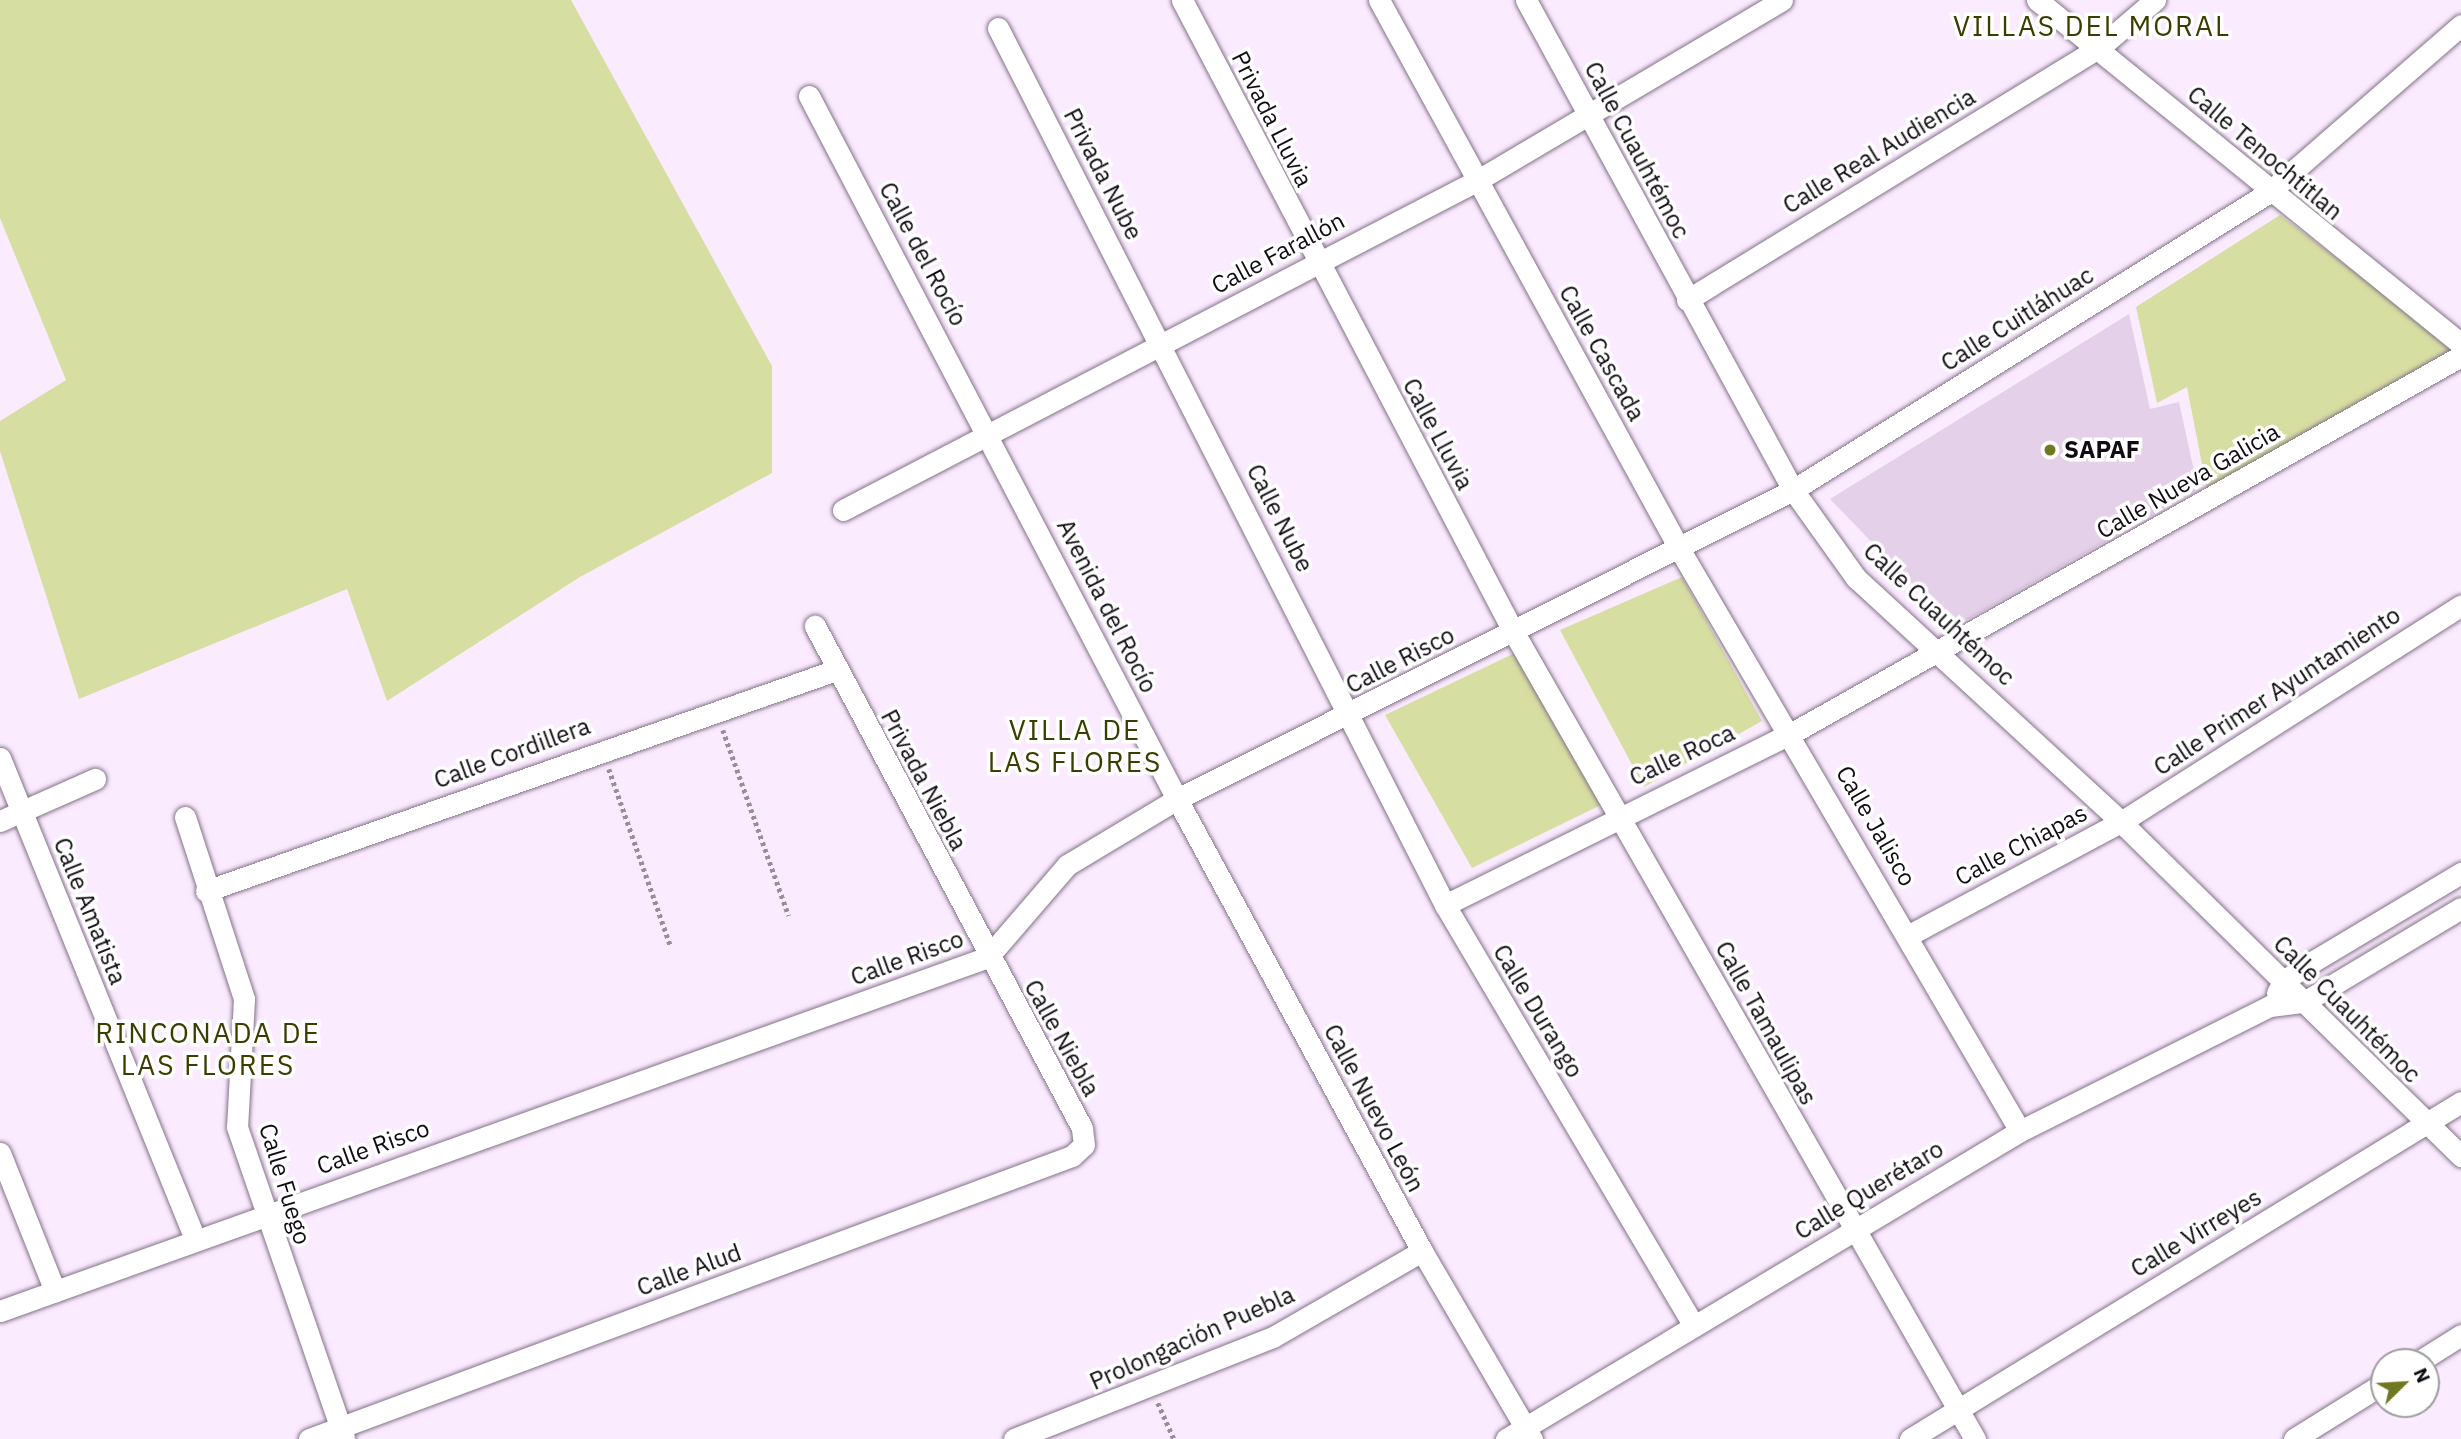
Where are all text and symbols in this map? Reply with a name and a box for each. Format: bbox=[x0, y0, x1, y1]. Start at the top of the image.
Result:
district label: VILLAS DEL MORAL bbox=[1955, 9, 2229, 43]
street label: Privada Lluvia bbox=[1225, 46, 1319, 192]
street label: Calle Cuauhtémoc bbox=[1578, 57, 1696, 243]
street label: Calle Tenochtitlan bbox=[2182, 80, 2348, 226]
street label: Calle Real Audiencia bbox=[1778, 82, 1980, 220]
street label: Privada Nube bbox=[1058, 103, 1148, 245]
street label: Calle del Rocío bbox=[873, 177, 973, 331]
street label: Calle Farallón bbox=[1207, 206, 1349, 300]
street label: Calle Cuitláhuac bbox=[1936, 261, 2098, 377]
street label: Calle Cascada bbox=[1553, 280, 1651, 426]
street label: Calle Lluvia bbox=[1397, 373, 1479, 495]
street label: Calle Nueva Galicia bbox=[2092, 417, 2284, 545]
place label: SAPAF bbox=[2064, 436, 2140, 464]
marker: SAPAF bbox=[2042, 442, 2058, 458]
street label: Calle Nube bbox=[1241, 459, 1319, 577]
street label: Avenida del Rocío bbox=[1051, 514, 1163, 698]
street label: Calle Cuauhtémoc bbox=[1857, 537, 2021, 691]
street label: Calle Primer Ayuntamiento bbox=[2148, 600, 2406, 782]
street label: Calle Risco bbox=[1341, 620, 1459, 700]
street label: Privada Niebla bbox=[875, 705, 973, 855]
street label: Calle Cordillera bbox=[430, 711, 594, 795]
district label: VILLA DE LAS FLORES bbox=[989, 713, 1161, 779]
street label: Calle Roca bbox=[1625, 718, 1739, 792]
street label: Calle Jalisco bbox=[1830, 761, 1922, 891]
street label: Calle Chiapas bbox=[1950, 798, 2092, 892]
street label: Calle Amatista bbox=[47, 833, 133, 989]
street label: Calle Risco bbox=[847, 924, 967, 992]
street label: Calle Cuauhtémoc bbox=[2267, 929, 2427, 1089]
street label: Calle Tamaulipas bbox=[1709, 936, 1823, 1110]
street label: Calle Durango bbox=[1487, 939, 1589, 1083]
street label: Calle Niebla bbox=[1018, 975, 1106, 1101]
district label: RINCONADA DE LAS FLORES bbox=[97, 1016, 319, 1082]
street label: Calle Nuevo León bbox=[1318, 1019, 1430, 1197]
street label: Calle Risco bbox=[313, 1113, 433, 1181]
street label: Calle Fuego bbox=[253, 1120, 317, 1248]
street label: Calle Querétaro bbox=[1789, 1134, 1949, 1246]
street label: Calle Virreyes bbox=[2125, 1183, 2267, 1283]
street label: Calle Alud bbox=[633, 1238, 745, 1302]
street label: Prolongación Puebla bbox=[1085, 1280, 1299, 1396]
north arrow bbox=[2370, 1348, 2440, 1418]
text: N bbox=[2409, 1364, 2436, 1386]

